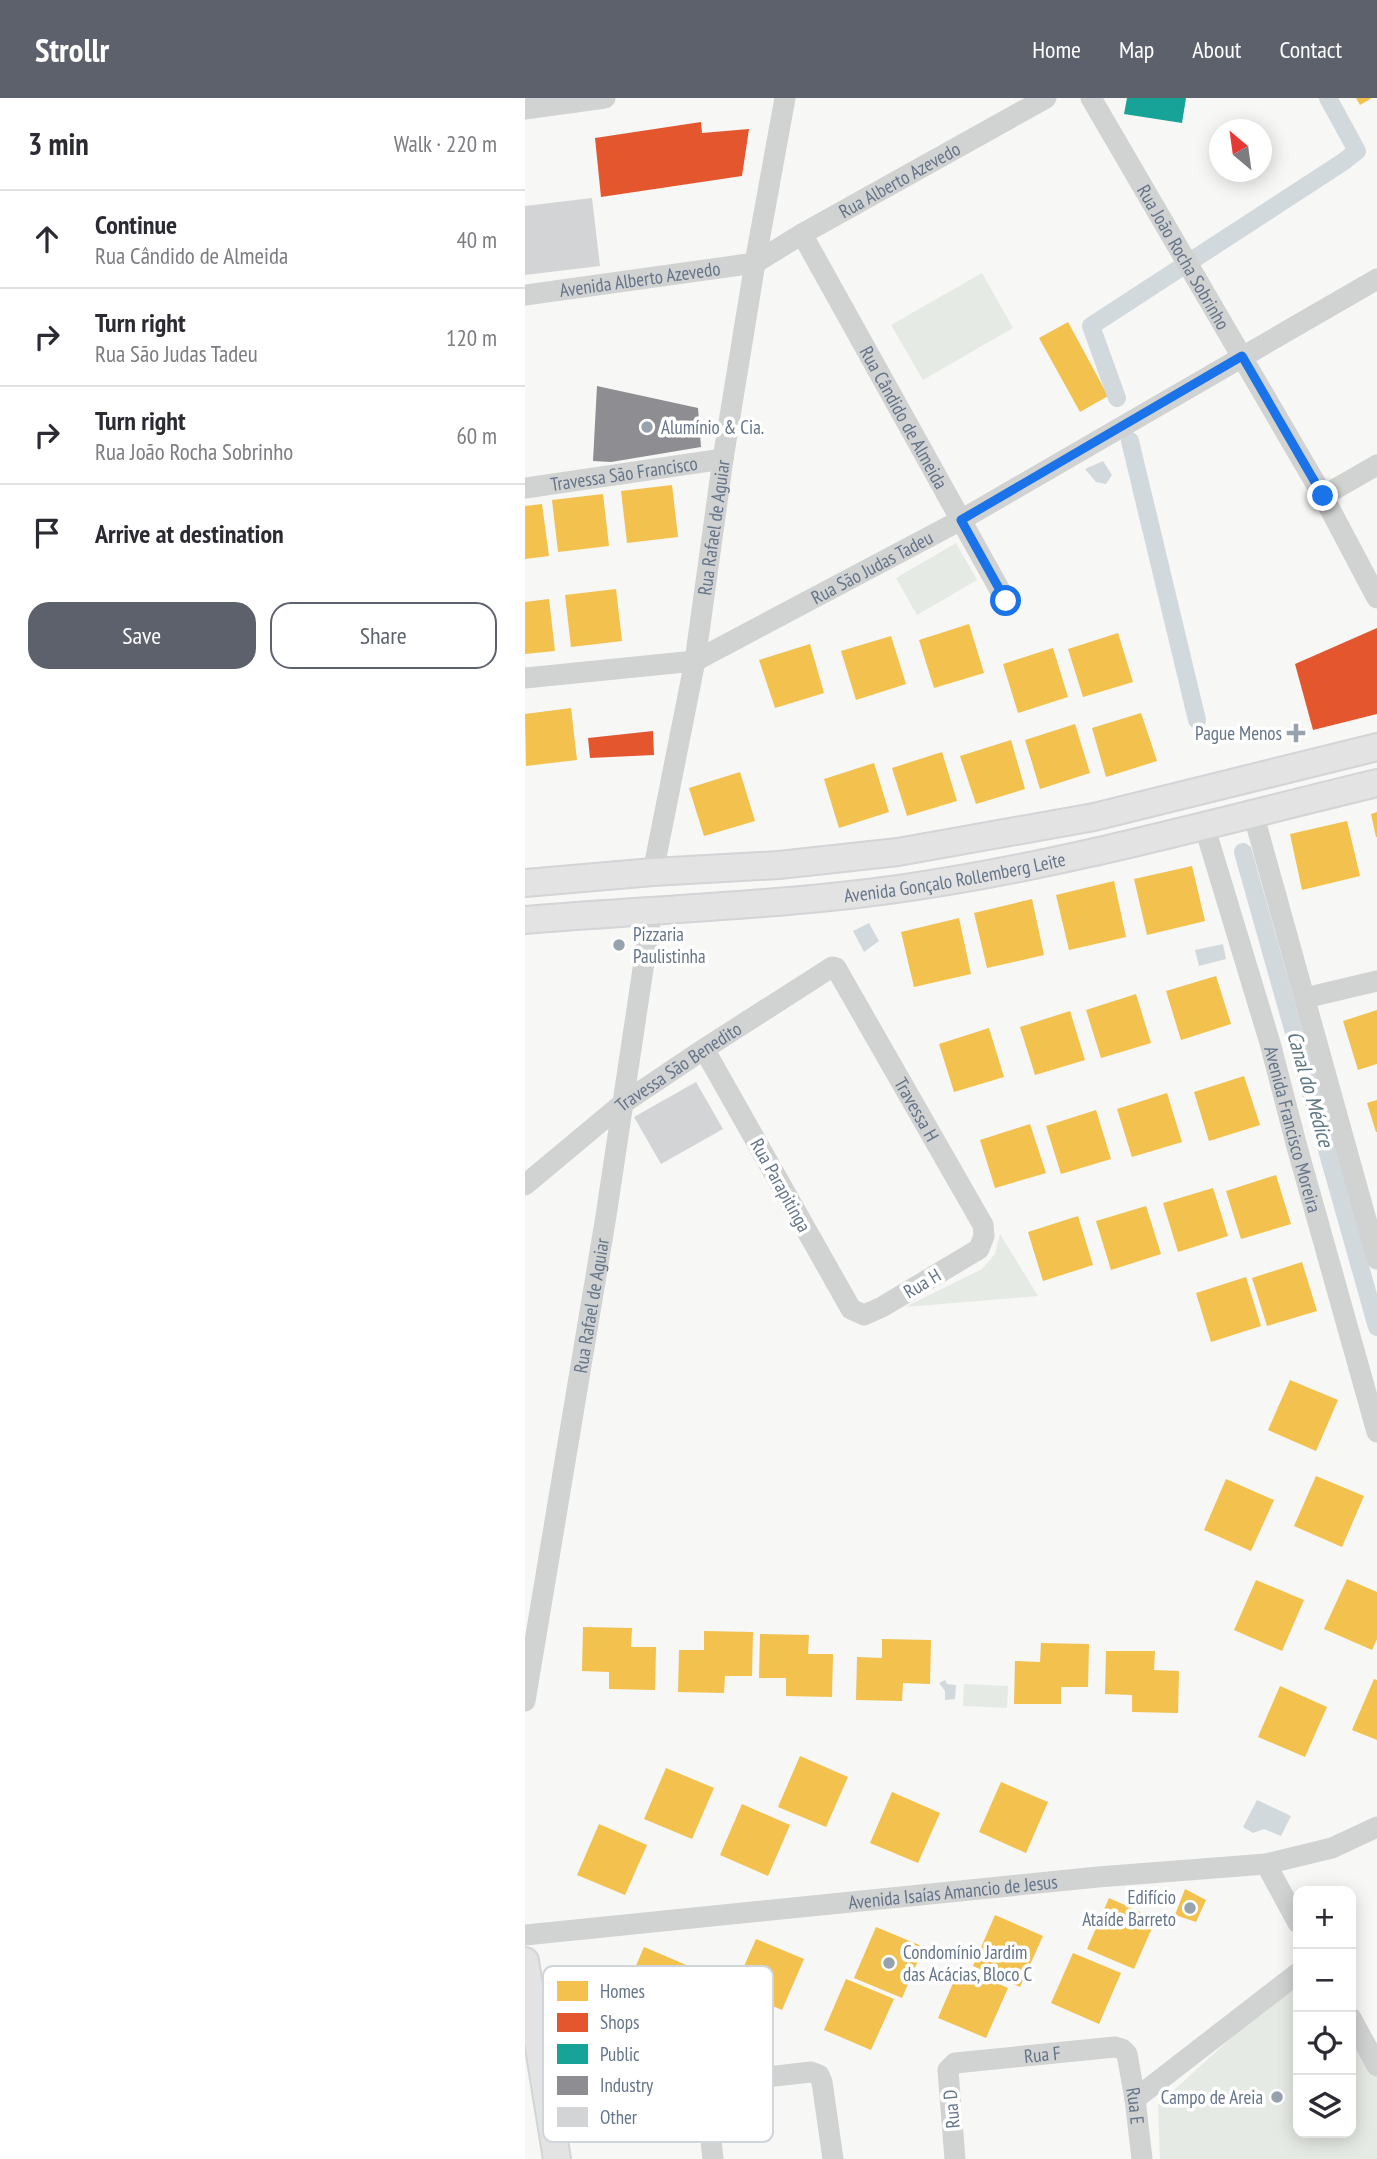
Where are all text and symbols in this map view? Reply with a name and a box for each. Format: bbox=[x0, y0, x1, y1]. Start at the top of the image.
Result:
text: Strollr bbox=[35, 28, 109, 71]
text: Home bbox=[1032, 34, 1081, 65]
text: Map bbox=[1119, 34, 1154, 65]
text: About bbox=[1192, 34, 1241, 65]
text: Contact bbox=[1279, 34, 1342, 65]
north arrow bbox=[1209, 119, 1272, 182]
text: 3 min bbox=[28, 124, 89, 163]
text: Walk · 220 m bbox=[394, 129, 497, 158]
street label: Rua Alberto Azevedo bbox=[835, 136, 964, 223]
street label: Rua João Rocha Sobrinho bbox=[1132, 180, 1235, 334]
text: Continue bbox=[95, 208, 177, 241]
icon: ahead bbox=[28, 220, 66, 258]
text: 40 m bbox=[456, 225, 497, 254]
text: Rua Cândido de Almeida bbox=[95, 241, 288, 270]
street label: Avenida Alberto Azevedo bbox=[558, 256, 722, 302]
text: Turn right bbox=[95, 306, 186, 339]
icon: right bbox=[28, 318, 66, 356]
text: 120 m bbox=[446, 323, 497, 352]
text: Rua São Judas Tadeu bbox=[95, 339, 258, 368]
street label: Rua Cândido de Almeida bbox=[855, 342, 953, 493]
text: Turn right bbox=[95, 404, 186, 437]
place label: Alumínio & Cia. bbox=[661, 415, 764, 439]
icon: right bbox=[28, 416, 66, 454]
marker: Alumínio & Cia. bbox=[639, 419, 655, 435]
text: 60 m bbox=[456, 421, 497, 450]
text: Rua João Rocha Sobrinho bbox=[95, 437, 293, 466]
street label: Travessa São Francisco bbox=[549, 451, 699, 496]
street label: Rua Rafael de Aguiar bbox=[692, 457, 735, 597]
route end bbox=[1307, 480, 1338, 511]
icon: arrive bbox=[28, 514, 66, 552]
text: Arrive at destination bbox=[95, 517, 284, 550]
street label: Rua São Judas Tadeu bbox=[807, 525, 937, 609]
route start bbox=[990, 585, 1021, 616]
button: Save bbox=[28, 602, 256, 669]
button: Share bbox=[270, 602, 497, 669]
place label: Pague Menos bbox=[1195, 721, 1282, 745]
marker: Pague Menos bbox=[1288, 725, 1304, 741]
street label: Avenida Gonçalo Rollemberg Leite bbox=[843, 847, 1068, 908]
place label: Pizzaria Paulistinha bbox=[633, 922, 706, 968]
marker: Pizzaria Paulistinha bbox=[611, 937, 627, 953]
street label: Travessa São Benedito bbox=[610, 1016, 746, 1117]
water label: Canal do Médice bbox=[1281, 1028, 1340, 1151]
street label: Avenida Francisco Moreira bbox=[1259, 1043, 1327, 1215]
street label: Travessa H bbox=[889, 1073, 945, 1145]
street label: Rua Parapitinga bbox=[745, 1134, 817, 1236]
street label: Rua Rafael de Aguiar bbox=[568, 1235, 614, 1375]
street label: Rua H bbox=[899, 1263, 945, 1303]
street label: Avenida Isaías Amancio de Jesus bbox=[847, 1869, 1059, 1914]
place label: Edifício Ataíde Barreto bbox=[1082, 1885, 1176, 1931]
map controls bbox=[1293, 1886, 1356, 2138]
button: + bbox=[1293, 1886, 1356, 1949]
marker: Edifício Ataíde Barreto bbox=[1182, 1900, 1198, 1916]
place label: Condomínio Jardim das Acácias, Bloco C bbox=[903, 1940, 1032, 1986]
button: − bbox=[1293, 1949, 1356, 2012]
marker: Condomínio Jardim das Acácias, Bloco C bbox=[881, 1955, 897, 1971]
legend bbox=[543, 1966, 773, 2142]
text: Homes bbox=[600, 1979, 645, 2003]
text: Shops bbox=[600, 2010, 639, 2034]
button: locate bbox=[1293, 2012, 1356, 2075]
street label: Rua F bbox=[1023, 2040, 1062, 2068]
text: Public bbox=[600, 2042, 640, 2066]
text: Industry bbox=[600, 2073, 654, 2097]
button: layers bbox=[1293, 2075, 1356, 2138]
street label: Rua E bbox=[1121, 2085, 1150, 2126]
place label: Campo de Areia bbox=[1161, 2085, 1263, 2109]
street label: Rua D bbox=[937, 2089, 965, 2129]
marker: Campo de Areia bbox=[1269, 2089, 1285, 2105]
text: Other bbox=[600, 2105, 638, 2129]

